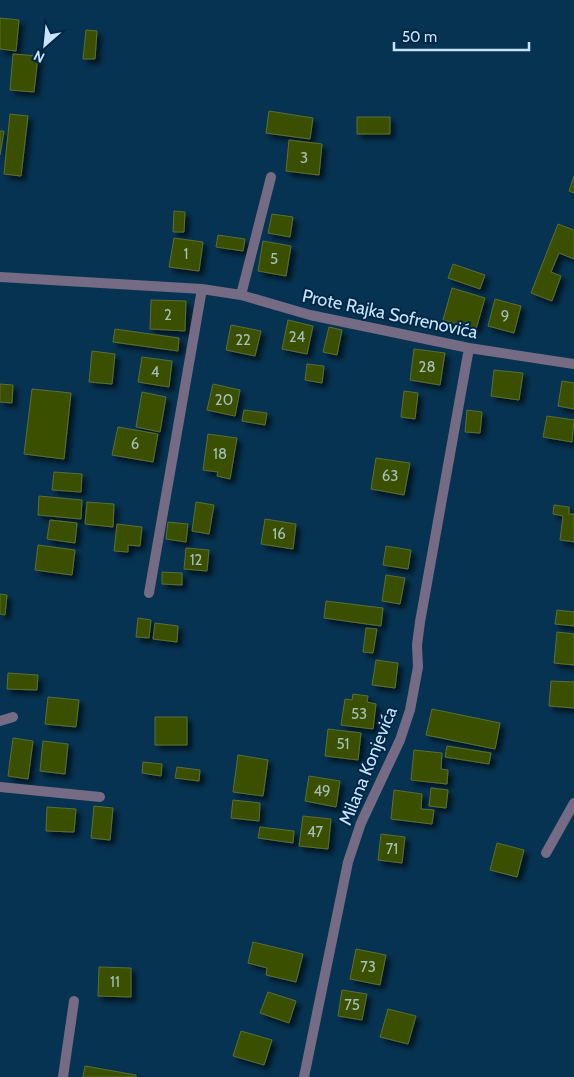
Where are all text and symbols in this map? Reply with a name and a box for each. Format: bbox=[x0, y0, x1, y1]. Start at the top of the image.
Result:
north arrow bbox=[20, 20, 70, 70]
scale bar bbox=[394, 20, 529, 52]
text: 50 m bbox=[402, 28, 437, 46]
text: N bbox=[31, 46, 48, 67]
house number: 3 bbox=[300, 149, 308, 167]
house number: 1 bbox=[184, 245, 188, 263]
house number: 5 bbox=[270, 250, 278, 268]
street label: Prote Rajka Sofrenovića bbox=[300, 285, 480, 343]
house number: 2 bbox=[164, 306, 172, 324]
house number: 9 bbox=[501, 307, 509, 325]
house number: 24 bbox=[289, 328, 306, 346]
house number: 22 bbox=[235, 331, 251, 349]
house number: 28 bbox=[419, 358, 435, 376]
house number: 4 bbox=[151, 363, 160, 381]
house number: 20 bbox=[215, 391, 233, 409]
house number: 6 bbox=[131, 435, 139, 453]
house number: 18 bbox=[213, 445, 227, 463]
house number: 63 bbox=[382, 467, 398, 485]
house number: 16 bbox=[272, 525, 286, 543]
house number: 12 bbox=[190, 551, 203, 569]
street label: Milana Konjevića bbox=[334, 703, 402, 828]
house number: 53 bbox=[351, 705, 367, 723]
house number: 51 bbox=[336, 735, 350, 753]
house number: 49 bbox=[313, 782, 331, 800]
house number: 47 bbox=[307, 823, 324, 841]
house number: 71 bbox=[386, 840, 398, 858]
house number: 73 bbox=[360, 958, 376, 976]
house number: 11 bbox=[110, 973, 120, 991]
house number: 75 bbox=[344, 996, 360, 1014]

